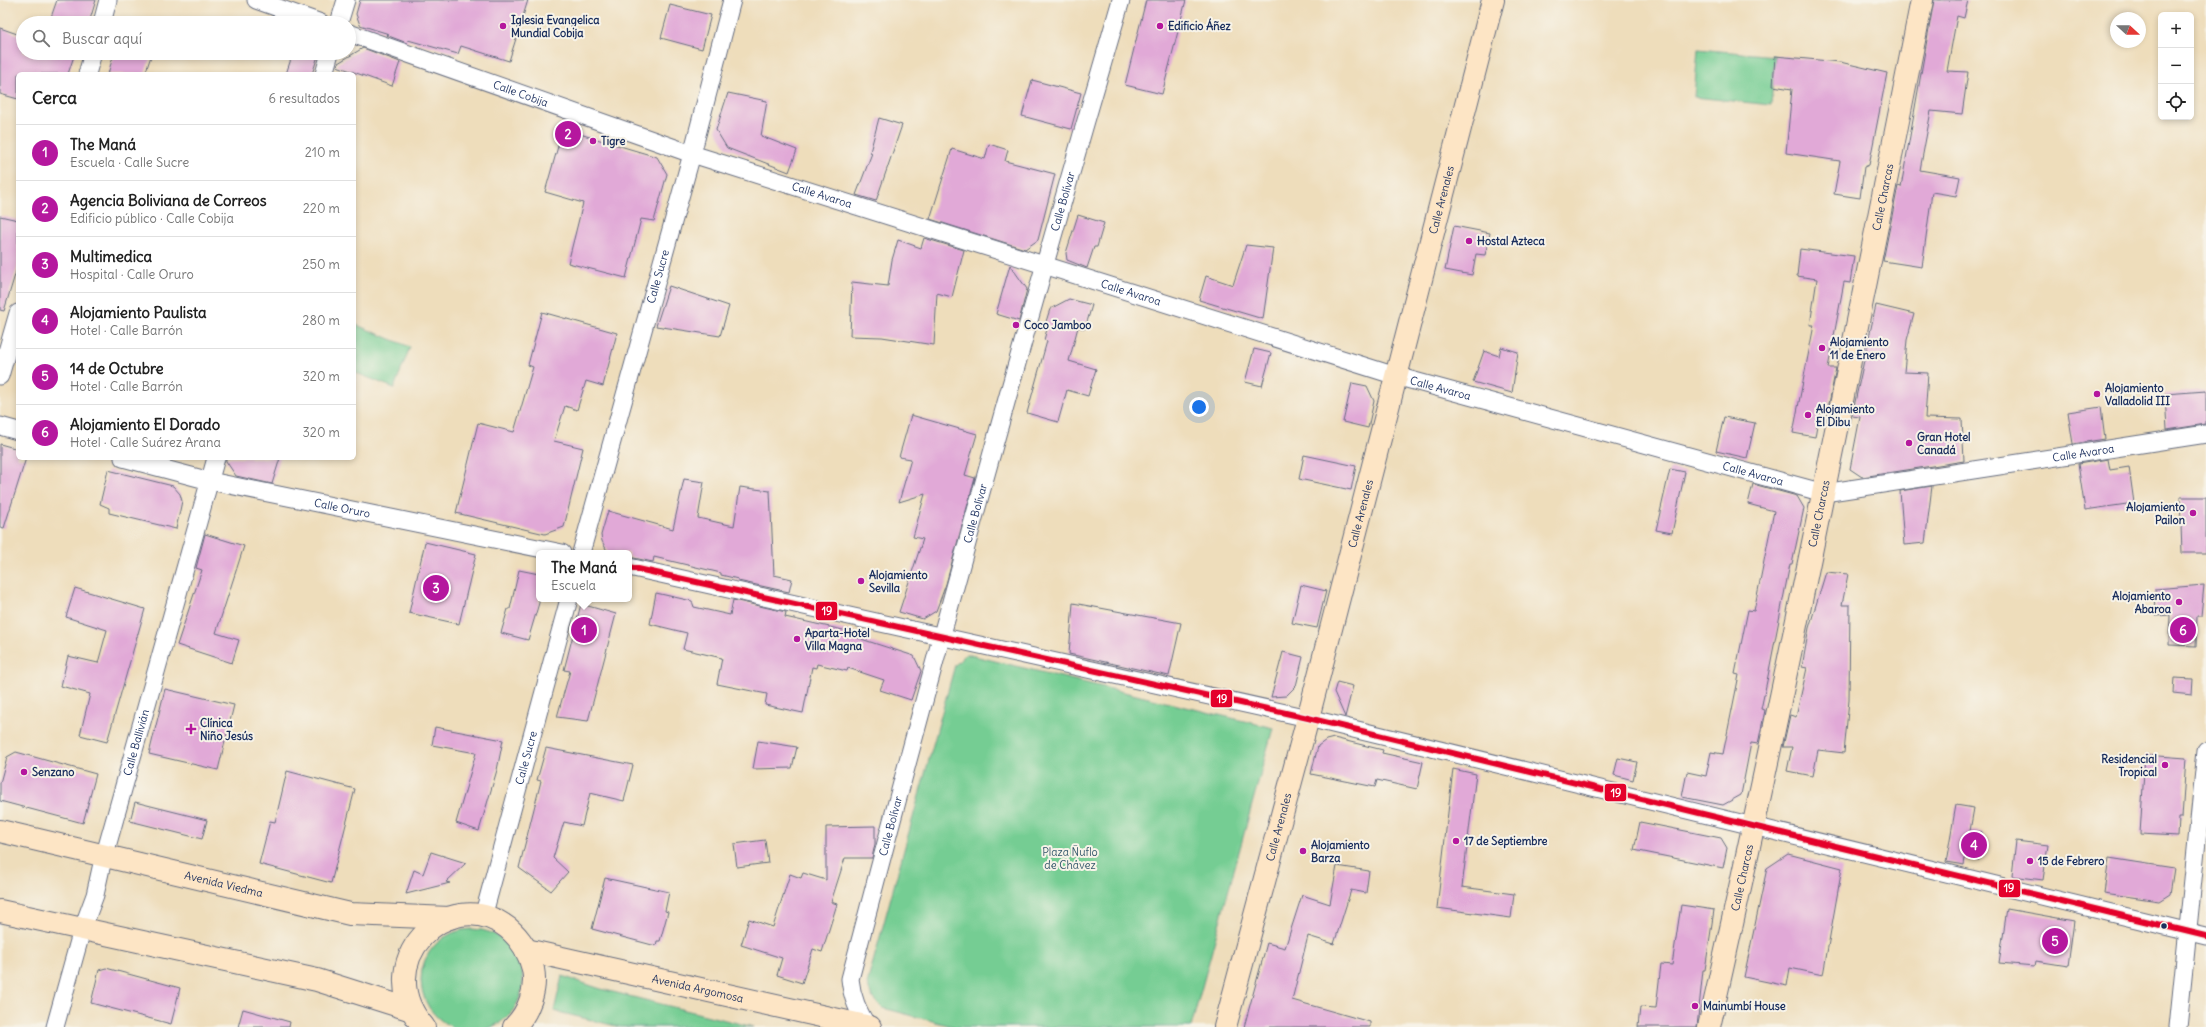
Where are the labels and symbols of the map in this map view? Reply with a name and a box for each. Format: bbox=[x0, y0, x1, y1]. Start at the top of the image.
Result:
north arrow bbox=[2110, 12, 2146, 48]
place label: Iglesia Evangelica Mundial Cobija bbox=[511, 13, 600, 40]
place label: Edificio Áñez bbox=[1168, 18, 1232, 33]
marker: Iglesia Evangelica Mundial Cobija bbox=[498, 21, 508, 31]
marker: Edificio Áñez bbox=[1155, 21, 1165, 31]
street label: Calle Cobija bbox=[491, 77, 550, 110]
pin: 2 bbox=[555, 119, 581, 149]
place label: Tigre bbox=[601, 134, 626, 149]
marker: Tigre bbox=[588, 136, 598, 146]
street label: Calle Charcas bbox=[1869, 162, 1896, 232]
street label: Calle Arenales bbox=[1426, 164, 1457, 236]
street label: Calle Bolívar bbox=[1048, 169, 1078, 233]
street label: Calle Avaroa bbox=[790, 179, 854, 211]
place label: Hostal Azteca bbox=[1477, 234, 1546, 248]
marker: Hostal Azteca bbox=[1464, 236, 1474, 246]
street label: Calle Sucre bbox=[644, 248, 672, 305]
street label: Calle Avaroa bbox=[1099, 276, 1163, 308]
place label: Coco Jamboo bbox=[1024, 318, 1092, 332]
marker: Coco Jamboo bbox=[1011, 320, 1021, 330]
place label: Alojamiento 11 de Enero bbox=[1830, 335, 1889, 362]
marker: Alojamiento 11 de Enero bbox=[1817, 343, 1827, 353]
street label: Calle Avaroa bbox=[1409, 373, 1472, 403]
place label: Alojamiento Valladolid III bbox=[2105, 381, 2170, 408]
marker: Alojamiento Valladolid III bbox=[2092, 389, 2102, 399]
your location bbox=[1189, 397, 1209, 417]
place label: Alojamiento El Dibu bbox=[1816, 402, 1875, 429]
marker: Alojamiento El Dibu bbox=[1803, 410, 1813, 420]
place label: Gran Hotel Canadá bbox=[1917, 430, 1971, 457]
marker: Gran Hotel Canadá bbox=[1904, 438, 1914, 448]
street label: Calle Avaroa bbox=[2051, 441, 2115, 465]
street label: Calle Avaroa bbox=[1721, 459, 1785, 489]
street label: Calle Arenales bbox=[1345, 478, 1376, 549]
street label: Calle Charcas bbox=[1805, 479, 1833, 548]
street label: Calle Bolívar bbox=[960, 481, 990, 545]
street label: Calle Oruro bbox=[313, 495, 372, 521]
place label: Alojamiento Pailon bbox=[2126, 500, 2186, 527]
marker: Alojamiento Pailon bbox=[2188, 508, 2198, 518]
place label: Alojamiento Sevilla bbox=[869, 568, 928, 595]
pin: 3 bbox=[423, 573, 449, 603]
marker: Alojamiento Sevilla bbox=[856, 576, 866, 586]
place label: Alojamiento Abaroa bbox=[2112, 589, 2172, 616]
marker: Alojamiento Abaroa bbox=[2174, 597, 2184, 607]
line badge: 19 bbox=[815, 601, 838, 621]
text: 19 bbox=[822, 604, 832, 618]
pin: 1 bbox=[571, 615, 597, 645]
pin: 6 bbox=[2170, 615, 2196, 645]
place label: Aparta-Hotel Villa Magna bbox=[805, 626, 870, 654]
marker: Aparta-Hotel Villa Magna bbox=[792, 634, 802, 644]
line badge: 19 bbox=[1210, 689, 1233, 708]
text: 19 bbox=[1217, 692, 1227, 706]
street label: Calle Ballivián bbox=[120, 708, 152, 777]
place label: Clínica Niño Jesús bbox=[200, 716, 253, 743]
marker: Clínica Niño Jesús bbox=[185, 723, 197, 735]
street label: Calle Sucre bbox=[512, 729, 540, 786]
place label: Residencial Tropical bbox=[2101, 752, 2157, 780]
marker: Residencial Tropical bbox=[2160, 760, 2170, 770]
place label: Senzano bbox=[32, 765, 74, 779]
marker: Senzano bbox=[19, 767, 29, 777]
line badge: 19 bbox=[1604, 783, 1627, 802]
text: 19 bbox=[1611, 786, 1621, 800]
street label: Calle Arenales bbox=[1263, 791, 1295, 863]
street label: Calle Bolívar bbox=[876, 794, 905, 857]
pin: 4 bbox=[1961, 830, 1987, 860]
place label: 17 de Septiembre bbox=[1464, 834, 1548, 849]
marker: 17 de Septiembre bbox=[1451, 836, 1461, 846]
place label: Alojamiento Barza bbox=[1311, 838, 1370, 865]
street label: Calle Charcas bbox=[1728, 843, 1756, 912]
park label: Plaza Ñuflo de Chávez bbox=[1042, 845, 1098, 872]
marker: Alojamiento Barza bbox=[1298, 846, 1308, 856]
place label: 15 de Febrero bbox=[2038, 854, 2105, 868]
marker: 15 de Febrero bbox=[2025, 856, 2035, 866]
street label: Avenida Viedma bbox=[183, 868, 264, 900]
line badge: 19 bbox=[1998, 879, 2021, 898]
text: 19 bbox=[2004, 881, 2014, 895]
unlabelled marker bbox=[2159, 921, 2169, 931]
pin: 5 bbox=[2042, 926, 2068, 956]
street label: Avenida Argomosa bbox=[651, 971, 745, 1005]
place label: Mainumbí House bbox=[1703, 999, 1786, 1013]
marker: Mainumbí House bbox=[1690, 1001, 1700, 1011]

